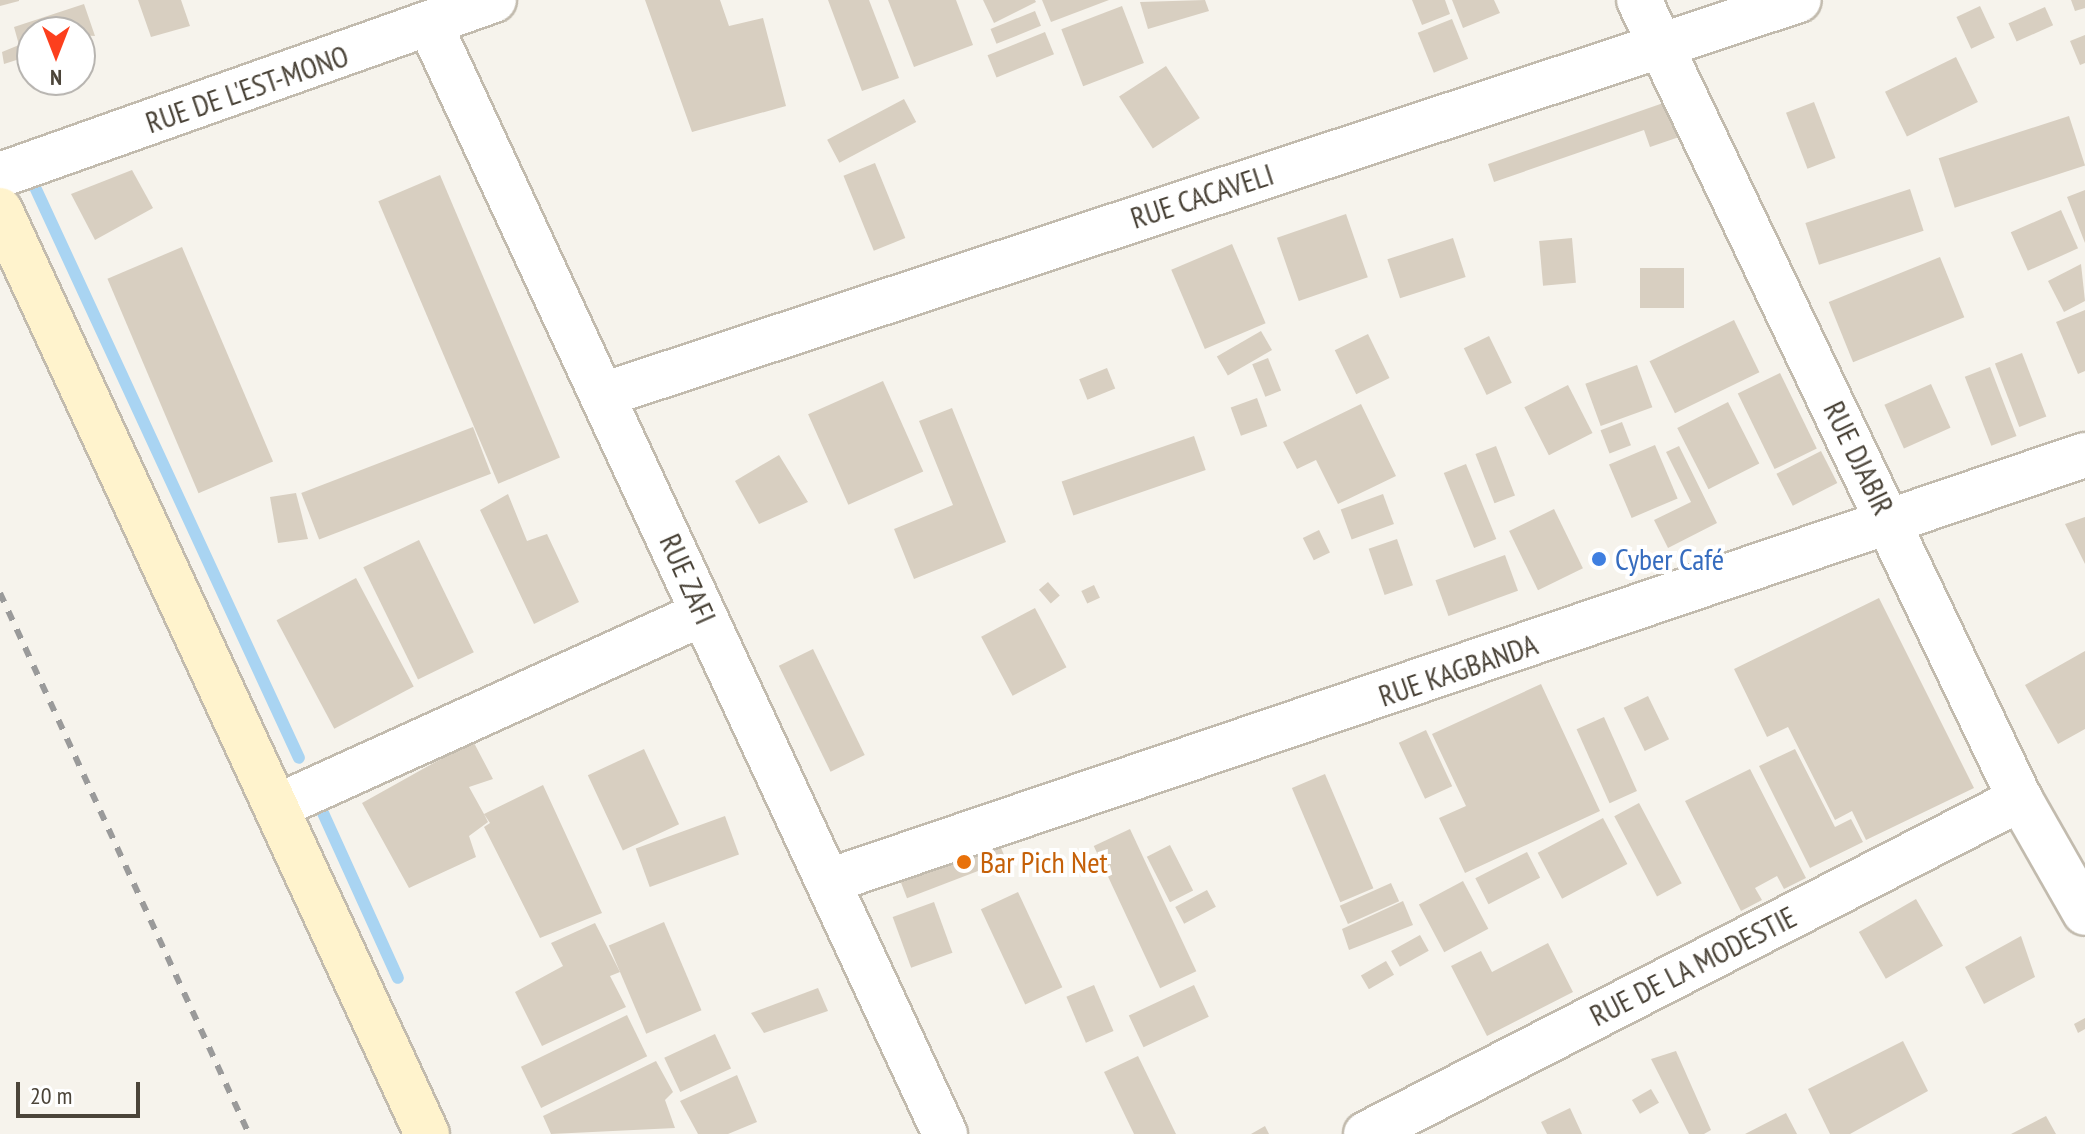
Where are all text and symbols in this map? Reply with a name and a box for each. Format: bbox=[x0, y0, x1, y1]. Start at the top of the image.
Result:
north arrow bbox=[16, 16, 96, 96]
street label: RUE DE L'EST-MONO bbox=[141, 37, 353, 141]
text: N bbox=[50, 64, 62, 92]
street label: RUE CACAVELI bbox=[1126, 156, 1278, 236]
street label: RUE DJABIR bbox=[1816, 395, 1902, 521]
street label: RUE ZAFI bbox=[652, 528, 724, 630]
place label: Cyber Café bbox=[1615, 541, 1724, 577]
marker: Cyber Café bbox=[1590, 550, 1608, 568]
street label: RUE KAGBANDA bbox=[1374, 626, 1542, 714]
place label: Bar Pich Net bbox=[980, 844, 1108, 880]
marker: Bar Pich Net bbox=[955, 853, 973, 871]
street label: RUE DE LA MODESTIE bbox=[1583, 898, 1803, 1034]
scale bar bbox=[20, 1066, 144, 1116]
text: 20 m bbox=[30, 1080, 72, 1111]

